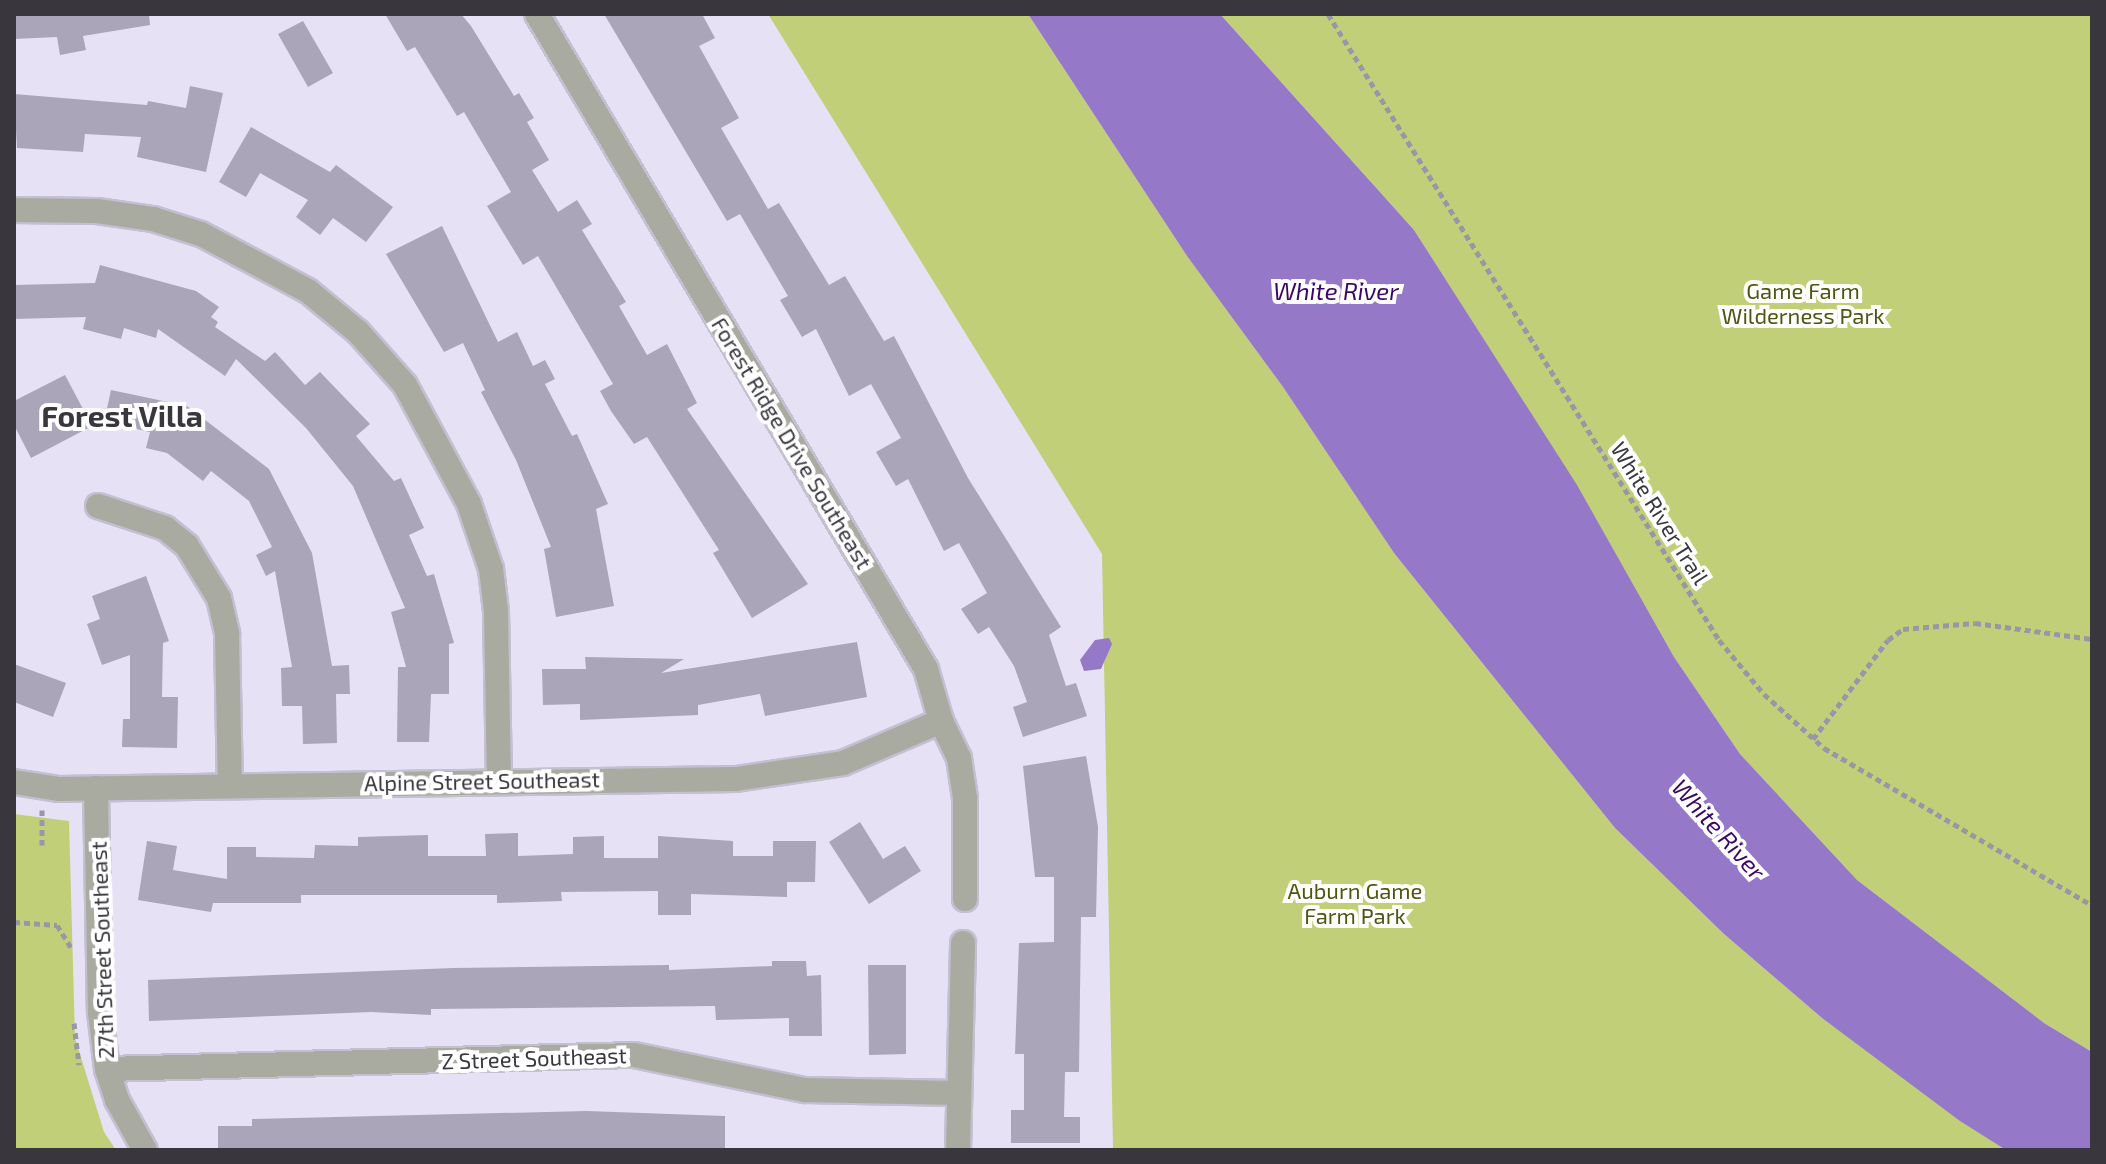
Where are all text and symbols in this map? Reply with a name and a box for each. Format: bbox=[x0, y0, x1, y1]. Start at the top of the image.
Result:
water label: White River bbox=[1273, 277, 1399, 305]
park label: Game Farm Wilderness Park bbox=[1722, 277, 1884, 328]
street label: Forest Ridge Drive Southeast bbox=[706, 313, 878, 573]
district label: Forest Villa bbox=[41, 397, 203, 433]
street label: White River Trail bbox=[1605, 436, 1715, 590]
street label: Alpine Street Southeast bbox=[364, 766, 600, 796]
water label: White River bbox=[1666, 773, 1772, 885]
street label: 27th Street Southeast bbox=[85, 841, 119, 1059]
park label: Auburn Game Farm Park bbox=[1288, 877, 1422, 928]
street label: Z Street Southeast bbox=[441, 1042, 627, 1074]

